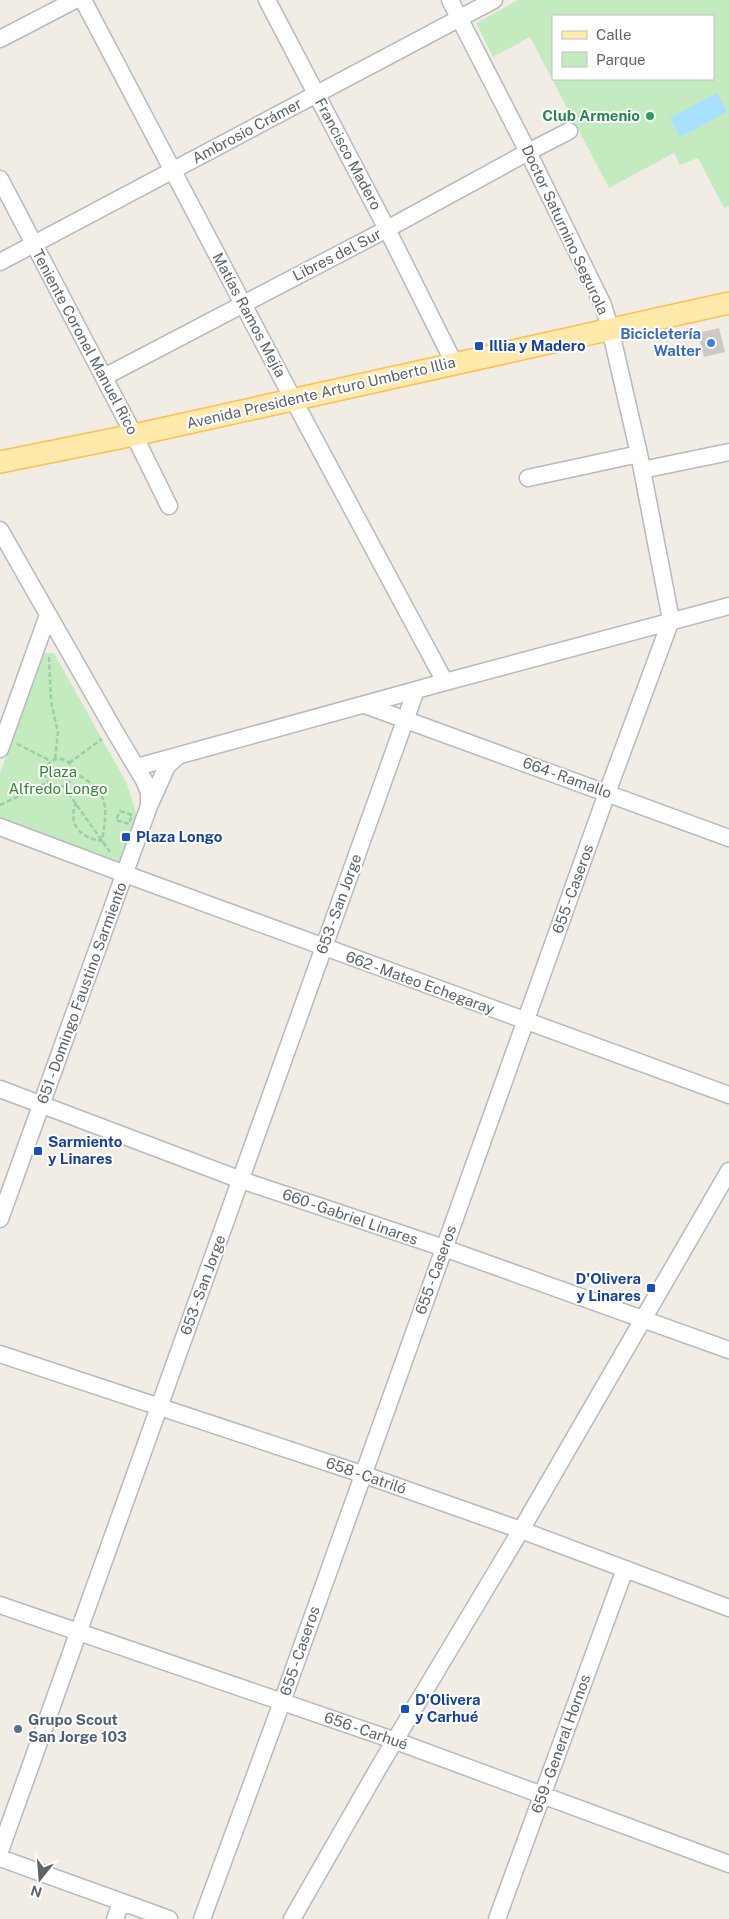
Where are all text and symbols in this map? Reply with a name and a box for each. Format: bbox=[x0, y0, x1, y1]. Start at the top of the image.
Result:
legend bbox=[552, 15, 714, 80]
text: Calle bbox=[596, 26, 632, 43]
text: Parque bbox=[596, 51, 646, 68]
street label: Ambrosio Crámer bbox=[189, 94, 305, 167]
street label: Francisco Madero bbox=[312, 95, 385, 213]
place label: Club Armenio bbox=[542, 107, 640, 124]
marker: Club Armenio bbox=[644, 110, 656, 122]
street label: Doctor Saturnino Segurola bbox=[519, 142, 612, 317]
street label: Libres del Sur bbox=[290, 225, 384, 284]
street label: Teniente Coronel Manuel Rico bbox=[29, 246, 142, 437]
street label: Matías Ramos Mejía bbox=[209, 250, 289, 380]
place label: Bicicletería Walter bbox=[620, 325, 701, 359]
place label: Illia y Madero bbox=[489, 337, 586, 354]
marker: Bicicletería Walter bbox=[705, 337, 717, 349]
marker: Illia y Madero bbox=[473, 340, 485, 352]
street label: Avenida Presidente Arturo Umberto Illia bbox=[185, 353, 457, 432]
street label: 664 - Ramallo bbox=[520, 754, 614, 801]
park label: Plaza Alfredo Longo bbox=[8, 763, 108, 797]
place label: Plaza Longo bbox=[136, 828, 223, 845]
marker: Plaza Longo bbox=[120, 831, 132, 843]
street label: 655 - Caseros bbox=[549, 842, 597, 936]
street label: 653 - San Jorge bbox=[313, 851, 365, 956]
street label: 651 - Domingo Faustino Sarmiento bbox=[33, 880, 130, 1106]
street label: 662 - Mateo Echegaray bbox=[343, 948, 497, 1017]
place label: Sarmiento y Linares bbox=[48, 1133, 123, 1167]
marker: Sarmiento y Linares bbox=[32, 1145, 44, 1157]
street label: 660 - Gabriel Linares bbox=[280, 1185, 420, 1248]
street label: 655 - Caseros bbox=[412, 1223, 460, 1317]
street label: 653 - San Jorge bbox=[177, 1232, 229, 1337]
place label: D'Olivera y Linares bbox=[575, 1270, 641, 1304]
marker: D'Olivera y Linares bbox=[645, 1282, 657, 1294]
street label: 658 - Catriló bbox=[324, 1454, 409, 1497]
street label: 655 - Caseros bbox=[276, 1604, 323, 1698]
street label: 659 - General Hornos bbox=[528, 1672, 594, 1815]
place label: D'Olivera y Carhué bbox=[415, 1691, 481, 1725]
marker: D'Olivera y Carhué bbox=[399, 1703, 411, 1715]
street label: 656 - Carhué bbox=[322, 1708, 410, 1753]
place label: Grupo Scout San Jorge 103 bbox=[28, 1711, 127, 1745]
marker: Grupo Scout San Jorge 103 bbox=[12, 1723, 24, 1735]
north arrow bbox=[15, 1854, 65, 1904]
text: N bbox=[29, 1882, 44, 1901]

